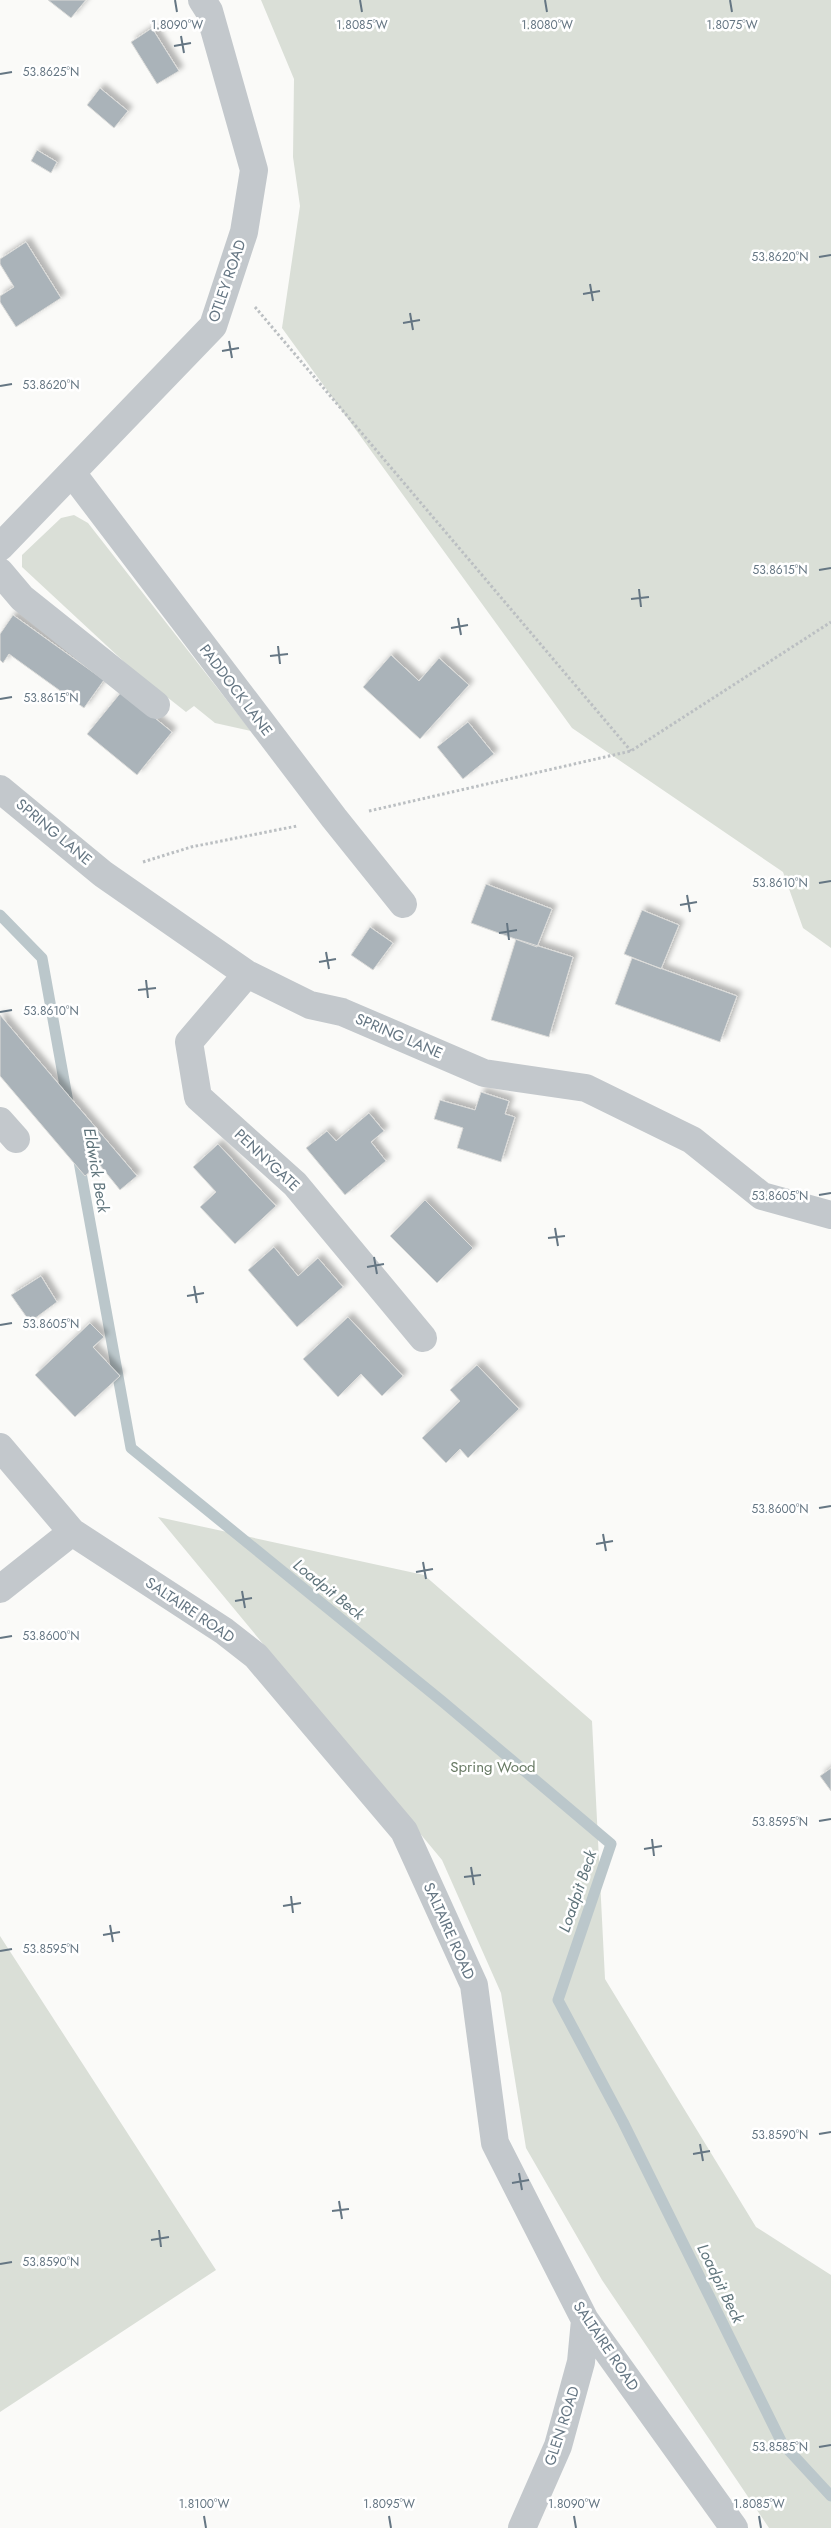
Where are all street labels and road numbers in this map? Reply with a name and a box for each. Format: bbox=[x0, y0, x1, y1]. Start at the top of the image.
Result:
street label: OTLEY ROAD bbox=[203, 237, 251, 325]
street label: PADDOCK LANE bbox=[194, 640, 278, 740]
street label: SPRING LANE bbox=[11, 794, 97, 870]
street label: SPRING LANE bbox=[352, 1008, 446, 1064]
street label: PENNYGATE bbox=[229, 1124, 305, 1196]
street label: SALTAIRE ROAD bbox=[141, 1572, 239, 1648]
street label: SALTAIRE ROAD bbox=[418, 1879, 480, 1983]
street label: SALTAIRE ROAD bbox=[568, 2297, 644, 2395]
street label: GLEN ROAD bbox=[539, 2383, 585, 2469]

